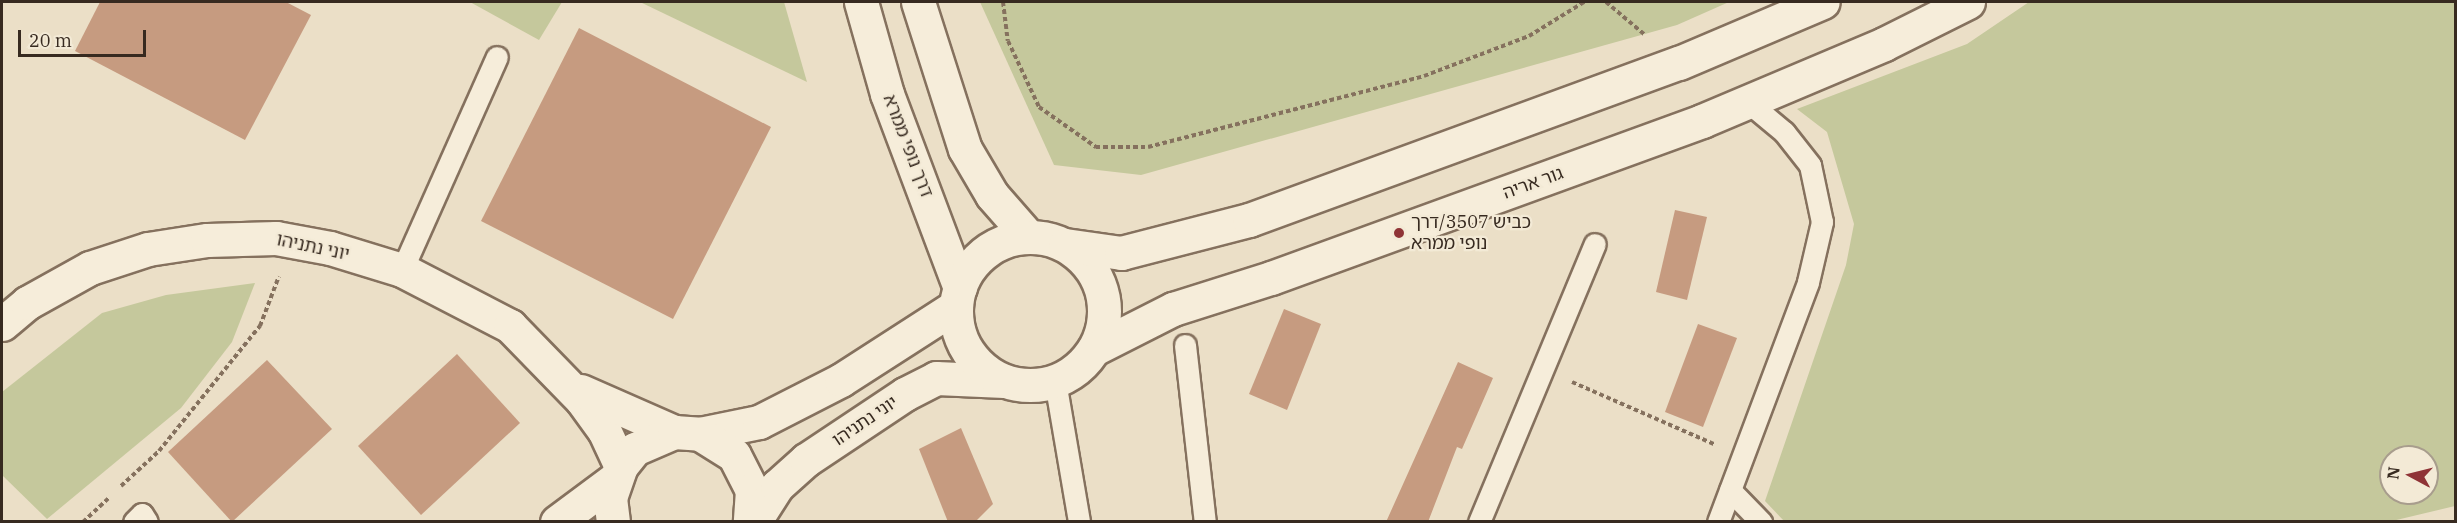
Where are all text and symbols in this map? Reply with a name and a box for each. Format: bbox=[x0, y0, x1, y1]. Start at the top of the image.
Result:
scale bar bbox=[21, 18, 148, 56]
text: 20 m bbox=[29, 29, 72, 52]
street label: דרך נופי ממרא bbox=[878, 91, 938, 201]
street label: גור אריה bbox=[1500, 162, 1566, 204]
place label: כביש 3507/דרך נופי ממרא bbox=[1411, 212, 1531, 254]
marker: כביש 3507/דרך נופי ממרא bbox=[1392, 226, 1406, 240]
street label: יוני נתניהו bbox=[274, 229, 352, 265]
street label: יוני נתניהו bbox=[828, 391, 902, 451]
north arrow bbox=[2379, 445, 2439, 505]
text: N bbox=[2382, 466, 2404, 481]

